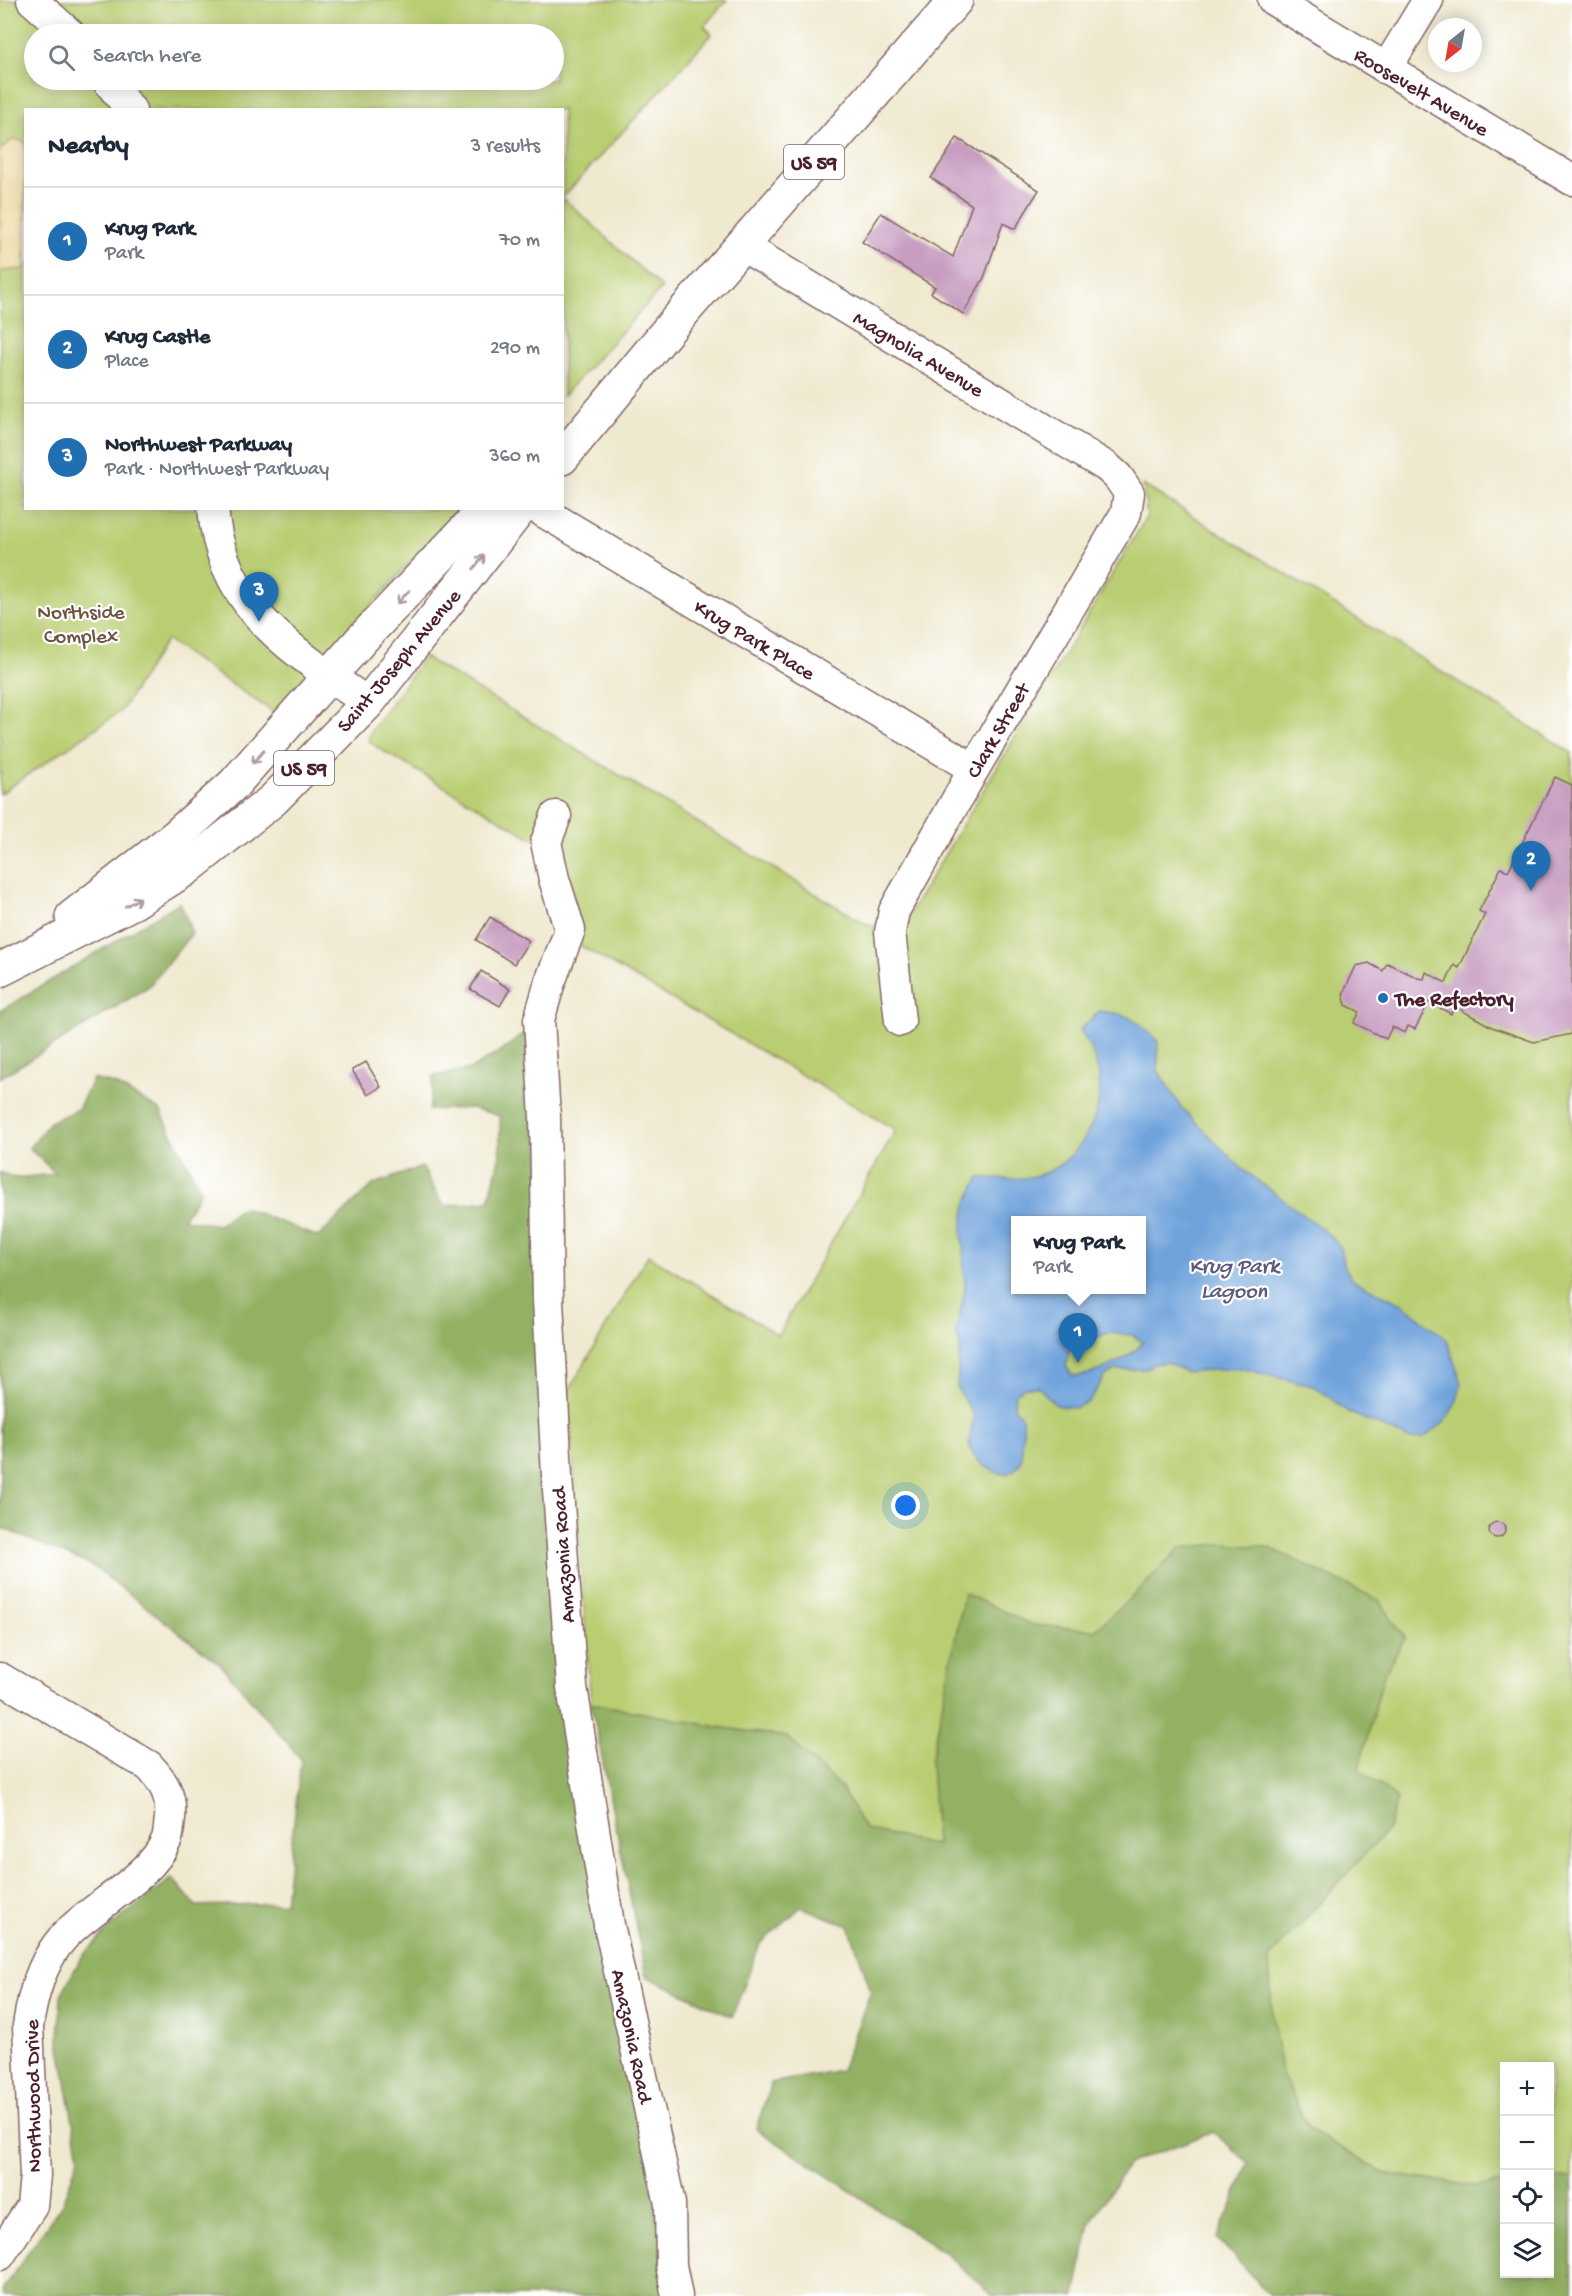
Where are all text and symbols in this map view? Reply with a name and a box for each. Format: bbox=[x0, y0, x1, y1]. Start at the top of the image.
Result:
north arrow bbox=[1428, 18, 1482, 72]
search box bbox=[24, 24, 564, 90]
icon: search bbox=[45, 41, 78, 74]
text: Search here bbox=[93, 44, 201, 70]
street label: Roosevelt Avenue bbox=[1348, 44, 1493, 145]
text: Nearby bbox=[48, 132, 129, 163]
text: 3 results bbox=[471, 136, 540, 159]
road number: US 59 bbox=[784, 145, 844, 179]
text: Krug Park bbox=[105, 217, 195, 243]
text: 1 bbox=[63, 230, 72, 253]
text: 70 m bbox=[499, 230, 540, 253]
text: Park bbox=[105, 243, 143, 266]
street label: Magnolia Avenue bbox=[847, 307, 988, 405]
text: Krug Castle bbox=[105, 325, 210, 351]
text: 2 bbox=[63, 338, 72, 361]
text: 290 m bbox=[490, 338, 540, 361]
text: Place bbox=[105, 351, 149, 374]
text: Northwest Parkway bbox=[105, 433, 292, 459]
text: 3 bbox=[62, 446, 73, 469]
text: 360 m bbox=[489, 446, 540, 469]
text: Park · Northwest Parkway bbox=[105, 459, 329, 482]
one-way arrow bbox=[473, 554, 486, 570]
pin: 3 bbox=[240, 572, 278, 622]
street label: Saint Joseph Avenue bbox=[333, 584, 469, 739]
one-way arrow bbox=[395, 589, 410, 604]
street label: Krug Park Place bbox=[688, 596, 819, 688]
park label: Northside Complex bbox=[37, 602, 126, 651]
street label: Clark Street bbox=[963, 678, 1038, 784]
one-way arrow bbox=[251, 749, 265, 764]
road number: US 59 bbox=[274, 751, 334, 785]
pin: 2 bbox=[1512, 842, 1550, 891]
one-way arrow bbox=[124, 896, 141, 908]
place label: The Refectory bbox=[1393, 989, 1514, 1014]
marker: The Refectory bbox=[1376, 991, 1390, 1005]
popup bbox=[1011, 1216, 1146, 1294]
text: Krug Park bbox=[1034, 1231, 1123, 1257]
water label: Krug Park Lagoon bbox=[1189, 1255, 1281, 1306]
text: Park bbox=[1034, 1257, 1072, 1280]
pin: 1 bbox=[1058, 1314, 1098, 1363]
street label: Amazonia Road bbox=[548, 1484, 583, 1624]
your location bbox=[891, 1491, 920, 1520]
street label: Amazonia Road bbox=[603, 1968, 656, 2108]
street label: Northwood Drive bbox=[22, 2018, 49, 2173]
map controls bbox=[1500, 2062, 1554, 2278]
button: + bbox=[1500, 2062, 1554, 2116]
button: − bbox=[1500, 2116, 1554, 2170]
button: locate bbox=[1500, 2170, 1554, 2224]
button: layers bbox=[1500, 2224, 1554, 2278]

